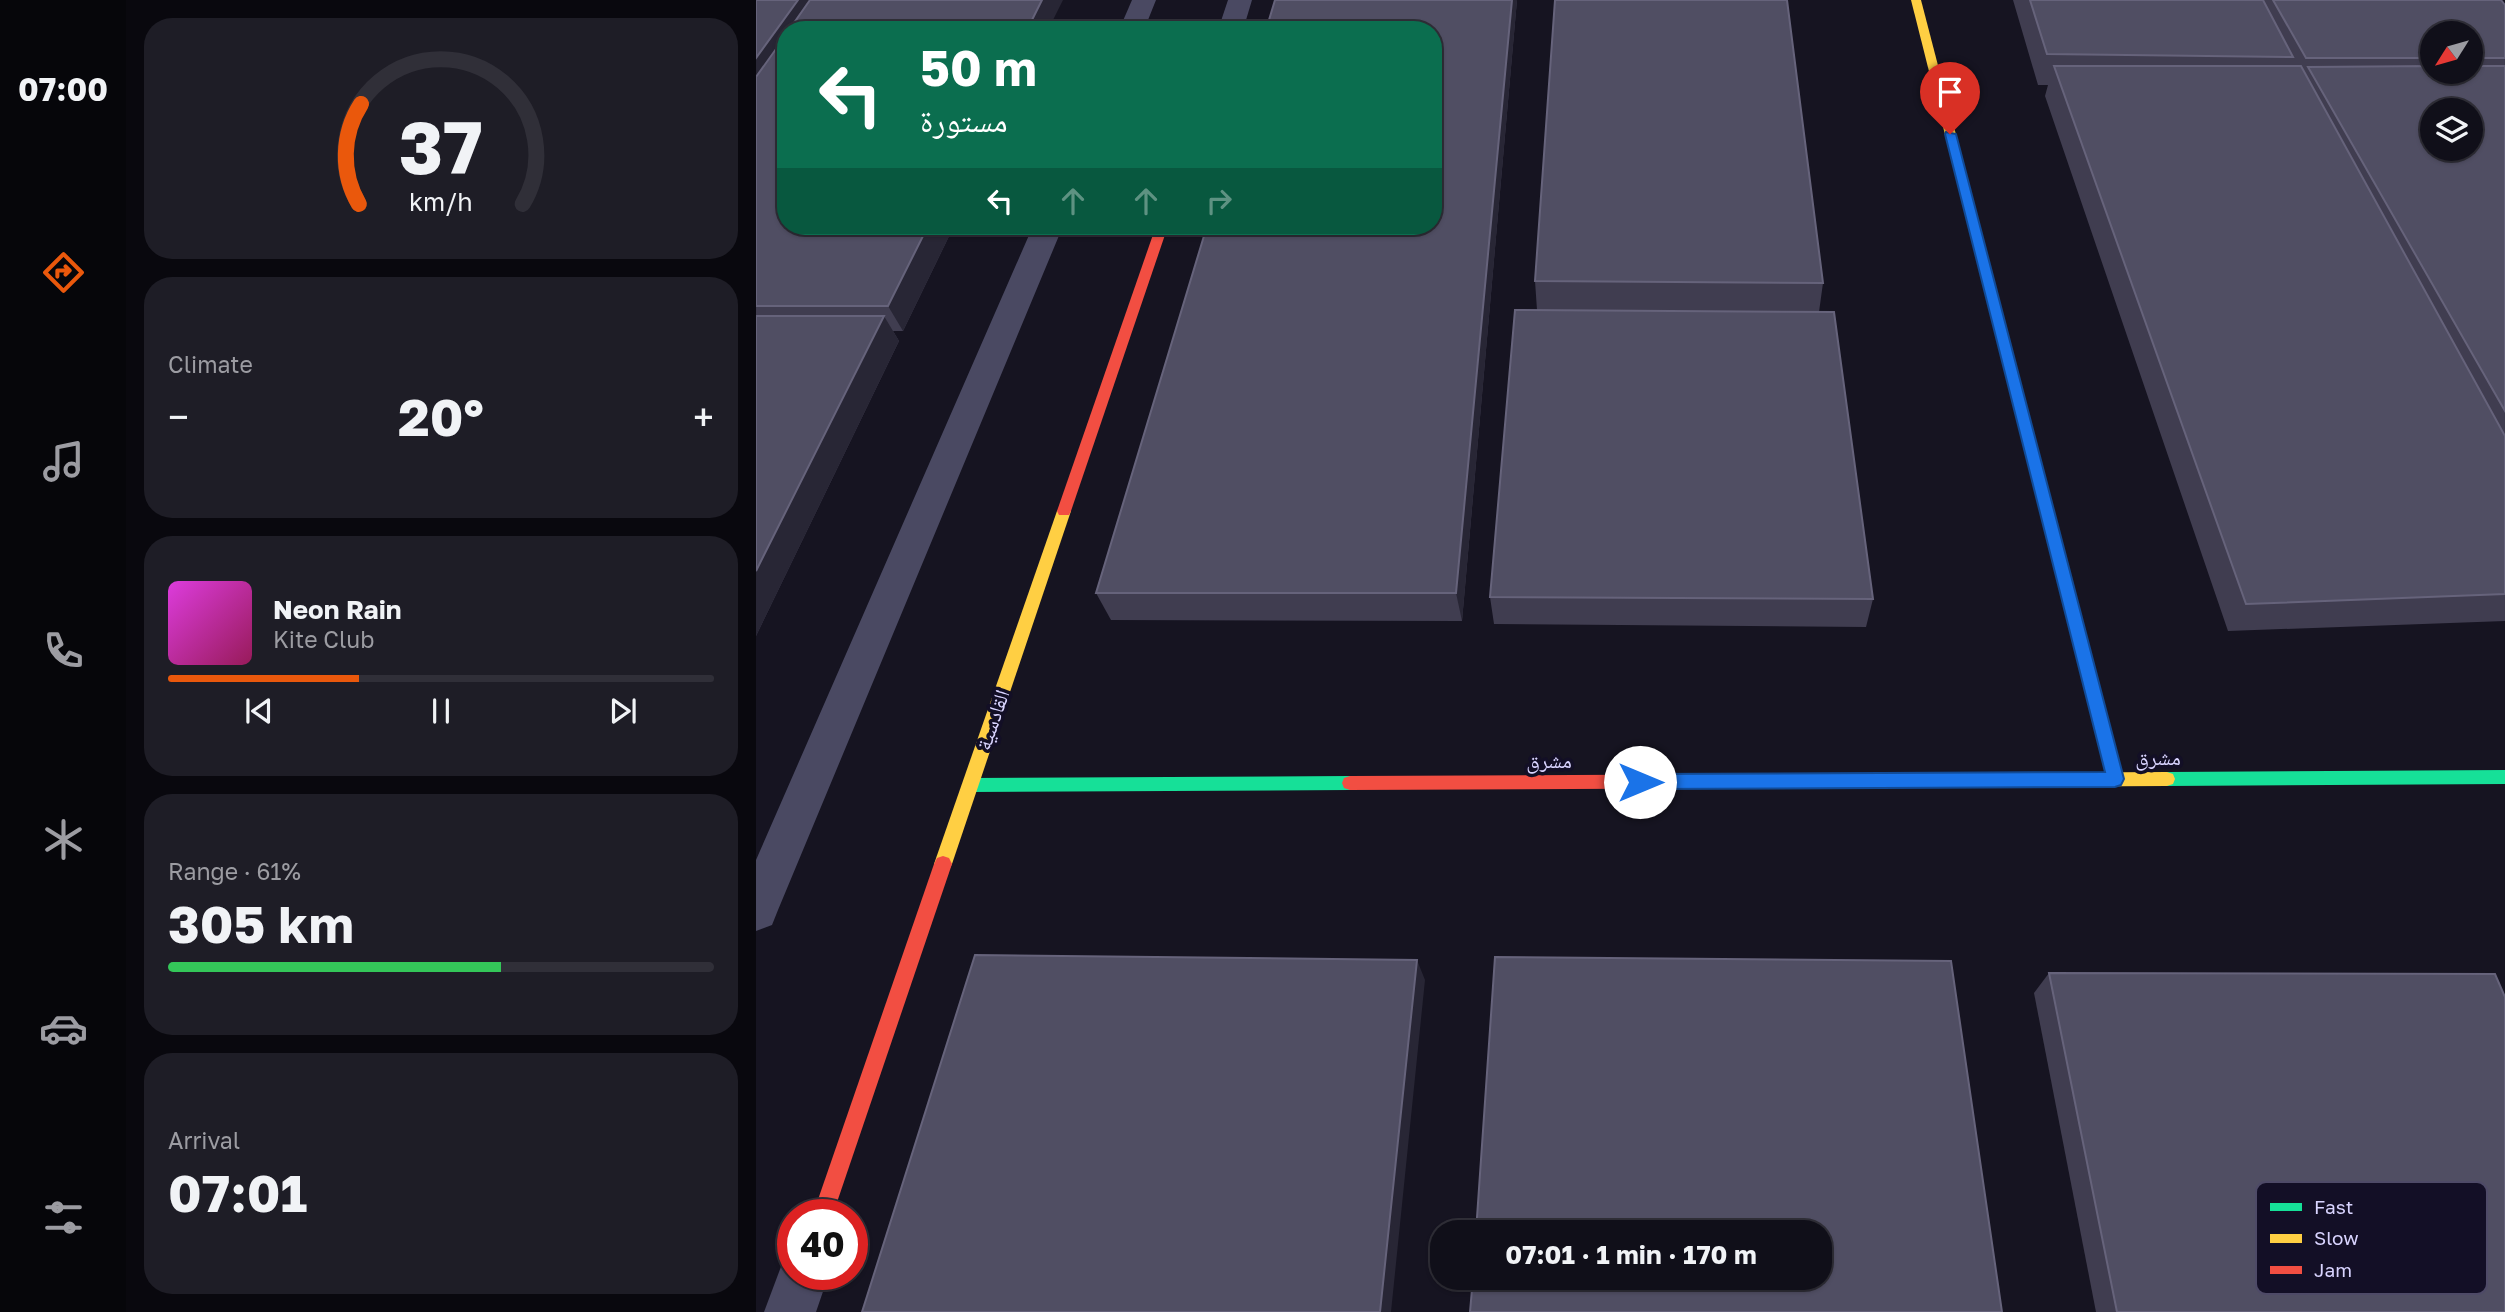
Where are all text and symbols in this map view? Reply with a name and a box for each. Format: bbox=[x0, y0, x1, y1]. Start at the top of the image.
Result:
north arrow bbox=[2420, 21, 2483, 84]
map controls bbox=[2420, 21, 2483, 161]
text: 50 m bbox=[920, 38, 1037, 97]
icon: left bbox=[805, 49, 896, 140]
pin bbox=[1920, 62, 1980, 134]
text: 07:00 bbox=[18, 70, 108, 108]
icon: arrive bbox=[1931, 73, 1969, 111]
button: layers bbox=[2420, 98, 2483, 161]
text: مستورة bbox=[920, 101, 1008, 139]
text: 37 bbox=[399, 104, 483, 191]
icon: left bbox=[981, 182, 1019, 220]
icon: ahead bbox=[1054, 182, 1092, 220]
icon: ahead bbox=[1127, 182, 1165, 220]
icon: right bbox=[1200, 182, 1238, 220]
text: km/h bbox=[409, 186, 473, 217]
icon: directions bbox=[39, 248, 88, 297]
text: Climate bbox=[168, 350, 253, 378]
text: 20° bbox=[398, 385, 484, 447]
text: − bbox=[168, 394, 189, 439]
text: + bbox=[693, 394, 714, 439]
icon: music bbox=[39, 437, 88, 486]
text: Neon Rain bbox=[273, 594, 402, 625]
text: Kite Club bbox=[273, 625, 374, 653]
icon: phone bbox=[39, 626, 88, 675]
street label: القادسية bbox=[970, 686, 1015, 753]
icon: previous bbox=[240, 692, 278, 730]
icon: pause bbox=[422, 692, 460, 730]
icon: next bbox=[604, 692, 642, 730]
street label: مشرق bbox=[2135, 744, 2181, 771]
position arrow bbox=[1603, 745, 1677, 819]
street label: مشرق bbox=[1526, 747, 1572, 774]
icon: climate bbox=[39, 815, 88, 864]
text: Range · 61% bbox=[168, 857, 301, 885]
text: 305 km bbox=[168, 892, 354, 954]
icon: car bbox=[39, 1004, 88, 1053]
text: Arrival bbox=[168, 1126, 240, 1154]
text: 07:01 bbox=[168, 1161, 307, 1223]
legend bbox=[2256, 1182, 2487, 1294]
icon: filters bbox=[39, 1193, 88, 1242]
text: Fast bbox=[2314, 1195, 2353, 1218]
speed limit sign: 40 bbox=[777, 1199, 868, 1290]
text: Slow bbox=[2314, 1226, 2359, 1249]
text: 07:01 · 1 min · 170 m bbox=[1505, 1239, 1757, 1270]
text: Jam bbox=[2314, 1258, 2352, 1281]

